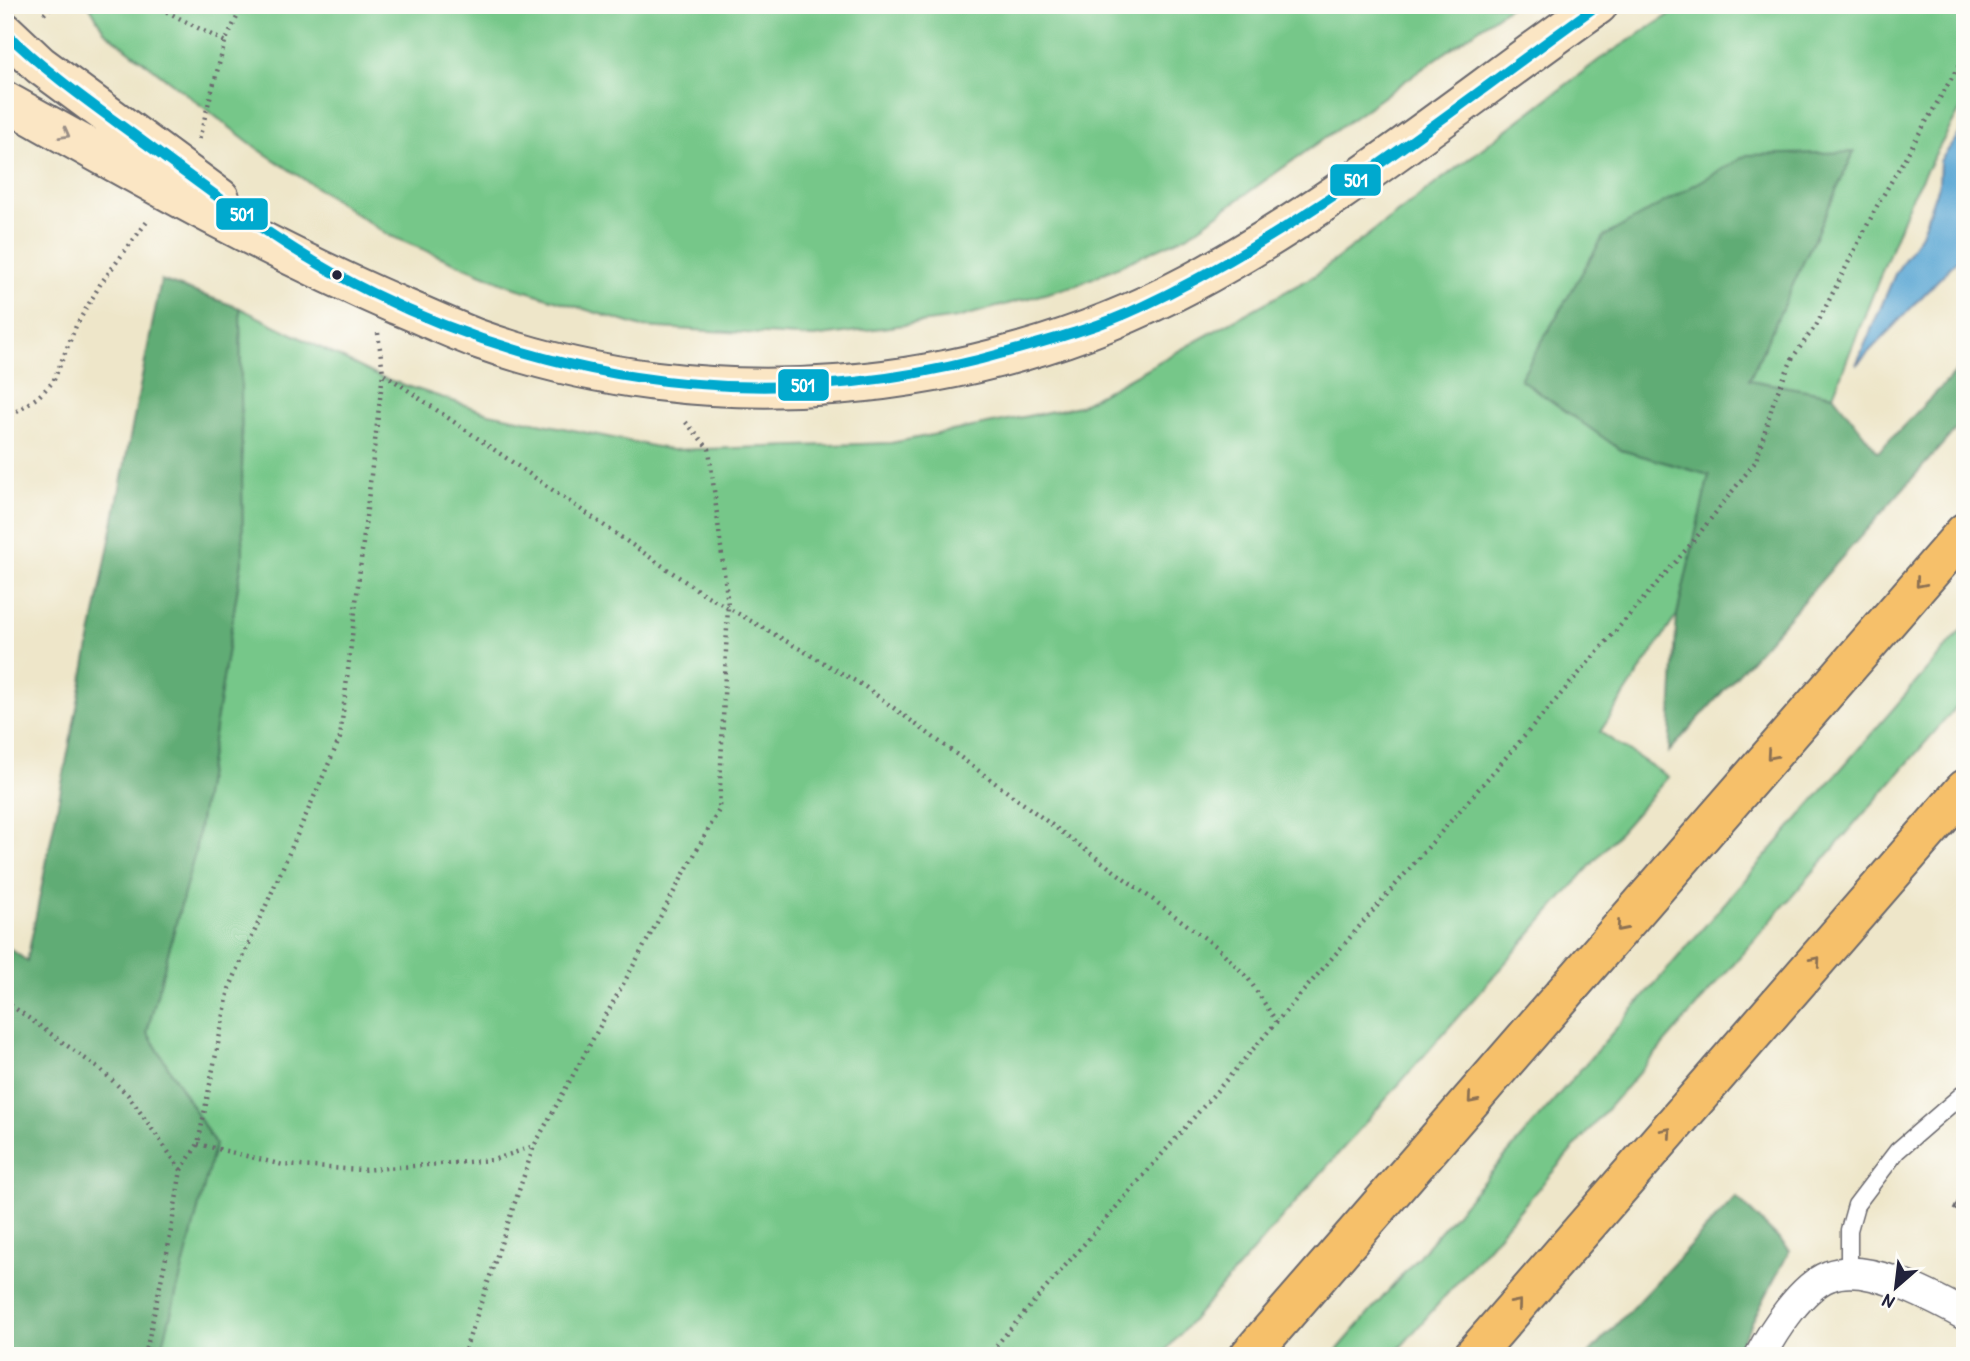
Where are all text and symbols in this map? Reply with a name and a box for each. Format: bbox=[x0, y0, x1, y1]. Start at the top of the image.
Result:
one-way arrow bbox=[58, 126, 70, 139]
line badge: 501 bbox=[1329, 163, 1382, 197]
text: 501 bbox=[1344, 167, 1368, 193]
line badge: 501 bbox=[215, 197, 269, 231]
text: 501 bbox=[230, 201, 254, 227]
unlabelled marker bbox=[330, 268, 344, 282]
line badge: 501 bbox=[777, 368, 830, 402]
text: 501 bbox=[791, 372, 815, 398]
one-way arrow bbox=[1916, 575, 1928, 588]
one-way arrow bbox=[1767, 747, 1779, 760]
one-way arrow bbox=[1617, 919, 1629, 932]
one-way arrow bbox=[1808, 956, 1820, 969]
one-way arrow bbox=[1468, 1090, 1480, 1103]
one-way arrow bbox=[1659, 1128, 1671, 1141]
north arrow bbox=[1862, 1252, 1932, 1322]
text: N bbox=[1877, 1288, 1899, 1316]
one-way arrow bbox=[1509, 1299, 1522, 1312]

